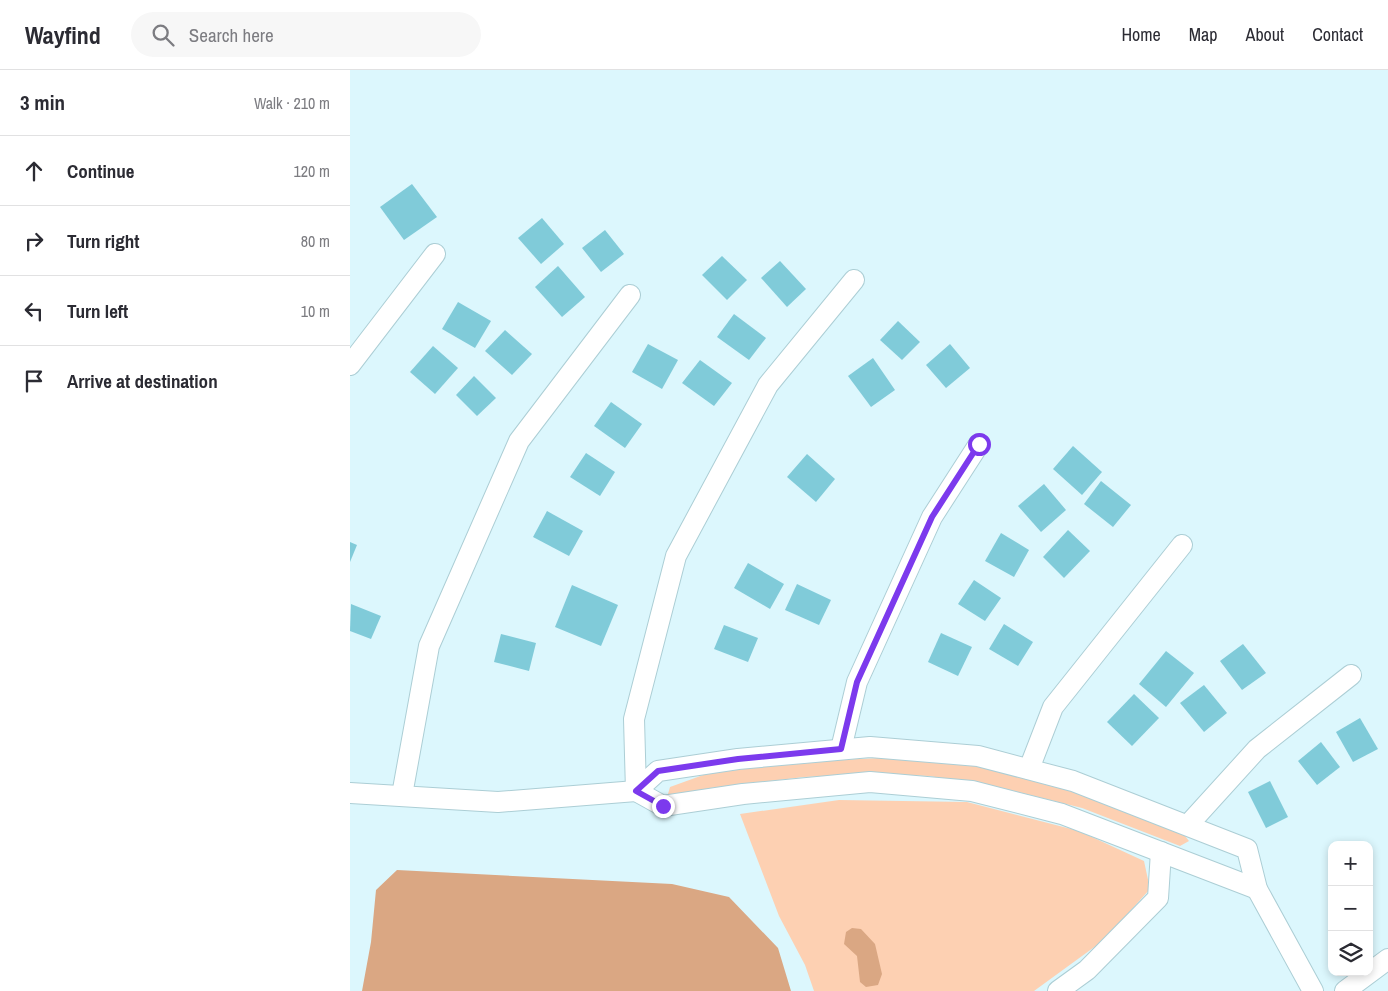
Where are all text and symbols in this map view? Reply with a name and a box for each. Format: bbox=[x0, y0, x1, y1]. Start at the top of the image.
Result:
search box bbox=[131, 12, 481, 57]
text: Wayfind bbox=[25, 19, 101, 51]
icon: search bbox=[149, 21, 177, 49]
text: Search here bbox=[189, 22, 274, 48]
text: Home bbox=[1121, 22, 1161, 47]
text: Map bbox=[1189, 22, 1218, 47]
text: About bbox=[1246, 22, 1284, 47]
text: Contact bbox=[1312, 22, 1363, 47]
text: 3 min bbox=[20, 88, 65, 117]
text: Walk · 210 m bbox=[254, 92, 330, 114]
icon: ahead bbox=[20, 157, 48, 185]
text: Continue bbox=[67, 158, 135, 184]
text: 120 m bbox=[294, 160, 330, 182]
icon: right bbox=[20, 227, 48, 255]
text: Turn right bbox=[67, 228, 139, 254]
text: 80 m bbox=[301, 230, 330, 252]
icon: left bbox=[20, 297, 48, 325]
text: Turn left bbox=[67, 298, 128, 324]
text: 10 m bbox=[301, 300, 330, 322]
icon: arrive bbox=[20, 367, 48, 395]
text: Arrive at destination bbox=[67, 368, 218, 394]
route start bbox=[968, 433, 991, 456]
route end bbox=[652, 795, 675, 818]
map controls bbox=[1328, 841, 1373, 976]
button: + bbox=[1328, 841, 1373, 886]
button: − bbox=[1328, 886, 1373, 931]
button: layers bbox=[1328, 931, 1373, 976]

